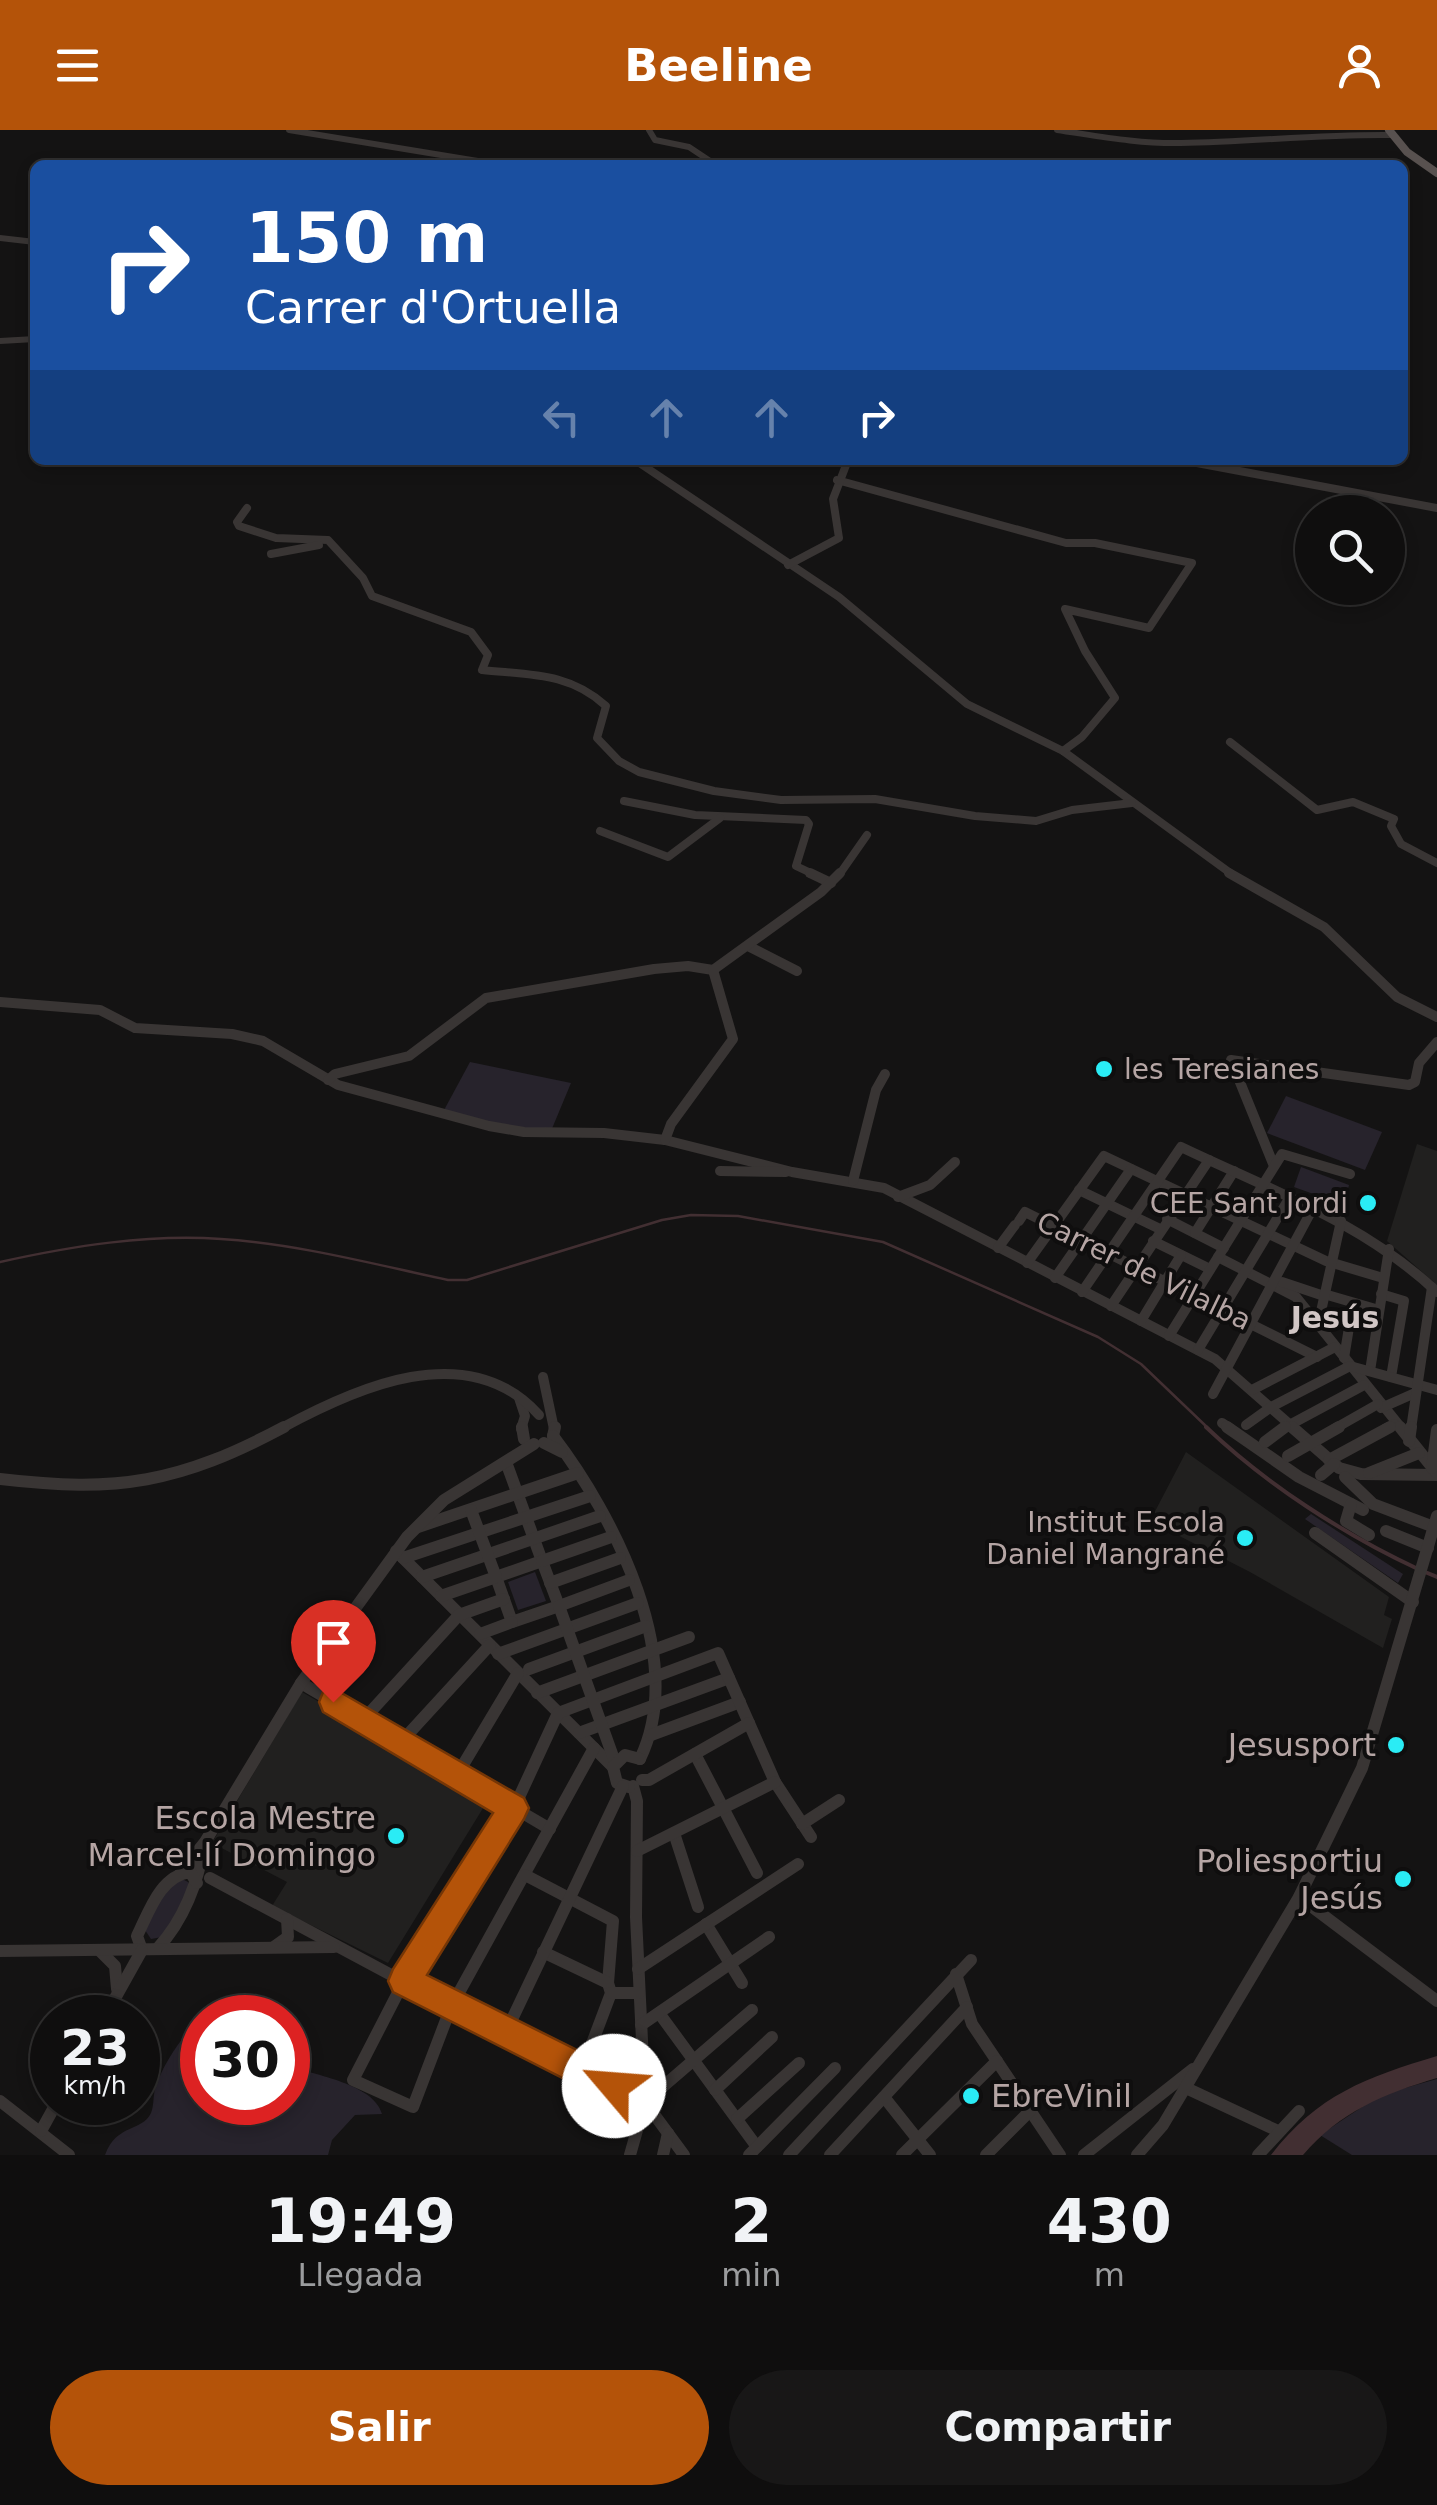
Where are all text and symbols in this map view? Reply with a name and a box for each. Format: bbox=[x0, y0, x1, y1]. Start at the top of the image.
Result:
icon: menu bbox=[50, 38, 105, 93]
icon: person bbox=[1332, 38, 1387, 93]
text: Beeline bbox=[624, 39, 813, 92]
text: 150 m bbox=[245, 197, 488, 279]
icon: right bbox=[80, 200, 210, 330]
text: Carrer d'Ortuella bbox=[245, 281, 621, 334]
icon: left bbox=[534, 390, 589, 445]
icon: ahead bbox=[639, 390, 694, 445]
icon: ahead bbox=[744, 390, 799, 445]
icon: right bbox=[849, 390, 904, 445]
map controls bbox=[1295, 495, 1405, 605]
button: search bbox=[1295, 495, 1405, 605]
place label: les Teresianes bbox=[1124, 1053, 1319, 1086]
marker: les Teresianes bbox=[1093, 1058, 1115, 1080]
place label: CEE Sant Jordi bbox=[1150, 1187, 1348, 1220]
marker: CEE Sant Jordi bbox=[1357, 1192, 1379, 1214]
street label: Carrer de Vilalba bbox=[1032, 1205, 1256, 1337]
district label: Jesús bbox=[1289, 1300, 1379, 1335]
place label: Institut Escola Daniel Mangrané bbox=[986, 1506, 1225, 1571]
marker: Institut Escola Daniel Mangrané bbox=[1234, 1527, 1256, 1549]
pin bbox=[291, 1600, 376, 1703]
icon: arrive bbox=[306, 1615, 361, 1670]
place label: Jesusport bbox=[1226, 1726, 1376, 1764]
marker: Jesusport bbox=[1385, 1734, 1407, 1756]
place label: Escola Mestre Marcel·lí Domingo bbox=[88, 1799, 376, 1874]
marker: Escola Mestre Marcel·lí Domingo bbox=[385, 1825, 407, 1847]
place label: Poliesportiu Jesús bbox=[1196, 1842, 1383, 1917]
marker: Poliesportiu Jesús bbox=[1392, 1868, 1414, 1890]
speed limit sign: 30 bbox=[180, 1995, 310, 2125]
text: 23 bbox=[60, 2019, 130, 2077]
position arrow bbox=[562, 2034, 666, 2138]
text: km/h bbox=[63, 2071, 127, 2100]
place label: EbreVinil bbox=[991, 2077, 1132, 2115]
marker: EbreVinil bbox=[960, 2085, 982, 2107]
text: 19:49 bbox=[265, 2186, 456, 2256]
text: 2 bbox=[730, 2186, 772, 2256]
text: 430 bbox=[1047, 2186, 1172, 2256]
text: Llegada bbox=[297, 2256, 424, 2294]
text: min bbox=[721, 2256, 782, 2294]
text: m bbox=[1094, 2256, 1125, 2294]
button: Salir bbox=[50, 2370, 709, 2485]
button: Compartir bbox=[729, 2370, 1387, 2485]

